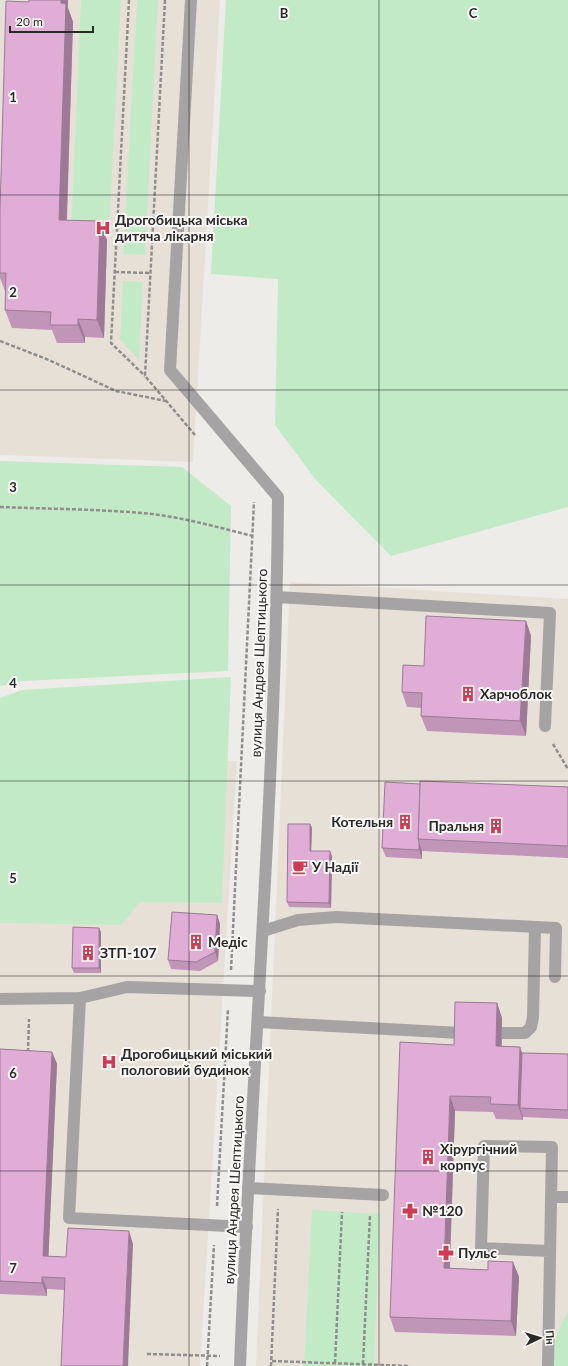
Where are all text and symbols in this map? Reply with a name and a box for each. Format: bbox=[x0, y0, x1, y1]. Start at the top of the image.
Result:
text: B bbox=[280, 5, 289, 21]
text: C bbox=[469, 5, 478, 21]
scale bar bbox=[10, 8, 93, 34]
text: 20 m bbox=[16, 14, 43, 29]
text: 1 bbox=[9, 89, 17, 105]
place label: Дрогобицька міська дитяча лікарня bbox=[115, 211, 248, 244]
hospital icon: Дрогобицька міська дитяча лікарня bbox=[94, 219, 112, 237]
text: 2 bbox=[9, 284, 17, 300]
text: 3 bbox=[9, 479, 17, 495]
street label: вулиця Андрея Шептицького bbox=[247, 568, 270, 758]
text: 4 bbox=[9, 675, 17, 691]
building icon: Харчоблок bbox=[459, 685, 477, 703]
place label: Харчоблок bbox=[480, 685, 552, 702]
place label: Котельня bbox=[331, 813, 393, 830]
building icon: Котельня bbox=[396, 813, 414, 831]
place label: Пральня bbox=[428, 817, 484, 834]
building icon: Пральня bbox=[487, 817, 505, 835]
cafe icon: У Надії bbox=[291, 858, 309, 876]
place label: У Надії bbox=[311, 858, 359, 875]
text: 5 bbox=[9, 870, 17, 886]
building icon: Медіс bbox=[187, 933, 205, 951]
place label: Медіс bbox=[208, 933, 248, 950]
building icon: ЗТП-107 bbox=[79, 944, 97, 962]
place label: ЗТП-107 bbox=[100, 944, 157, 961]
place label: Дрогобицький міський пологовий будинок bbox=[121, 1045, 272, 1078]
hospital icon: Дрогобицький міський пологовий будинок bbox=[100, 1053, 118, 1071]
text: 6 bbox=[9, 1065, 17, 1081]
street label: вулиця Андрея Шептицького bbox=[220, 1095, 247, 1285]
place label: Хірургічний корпус bbox=[440, 1140, 517, 1173]
building icon: Хірургічний корпус bbox=[419, 1148, 437, 1166]
pharmacy icon: №120 bbox=[401, 1202, 419, 1220]
place label: №120 bbox=[422, 1202, 463, 1219]
pharmacy icon: Пульс bbox=[437, 1244, 455, 1262]
place label: Пульс bbox=[458, 1244, 497, 1261]
text: 7 bbox=[9, 1260, 17, 1276]
north arrow bbox=[520, 1318, 560, 1358]
text: Пн bbox=[543, 1330, 557, 1345]

